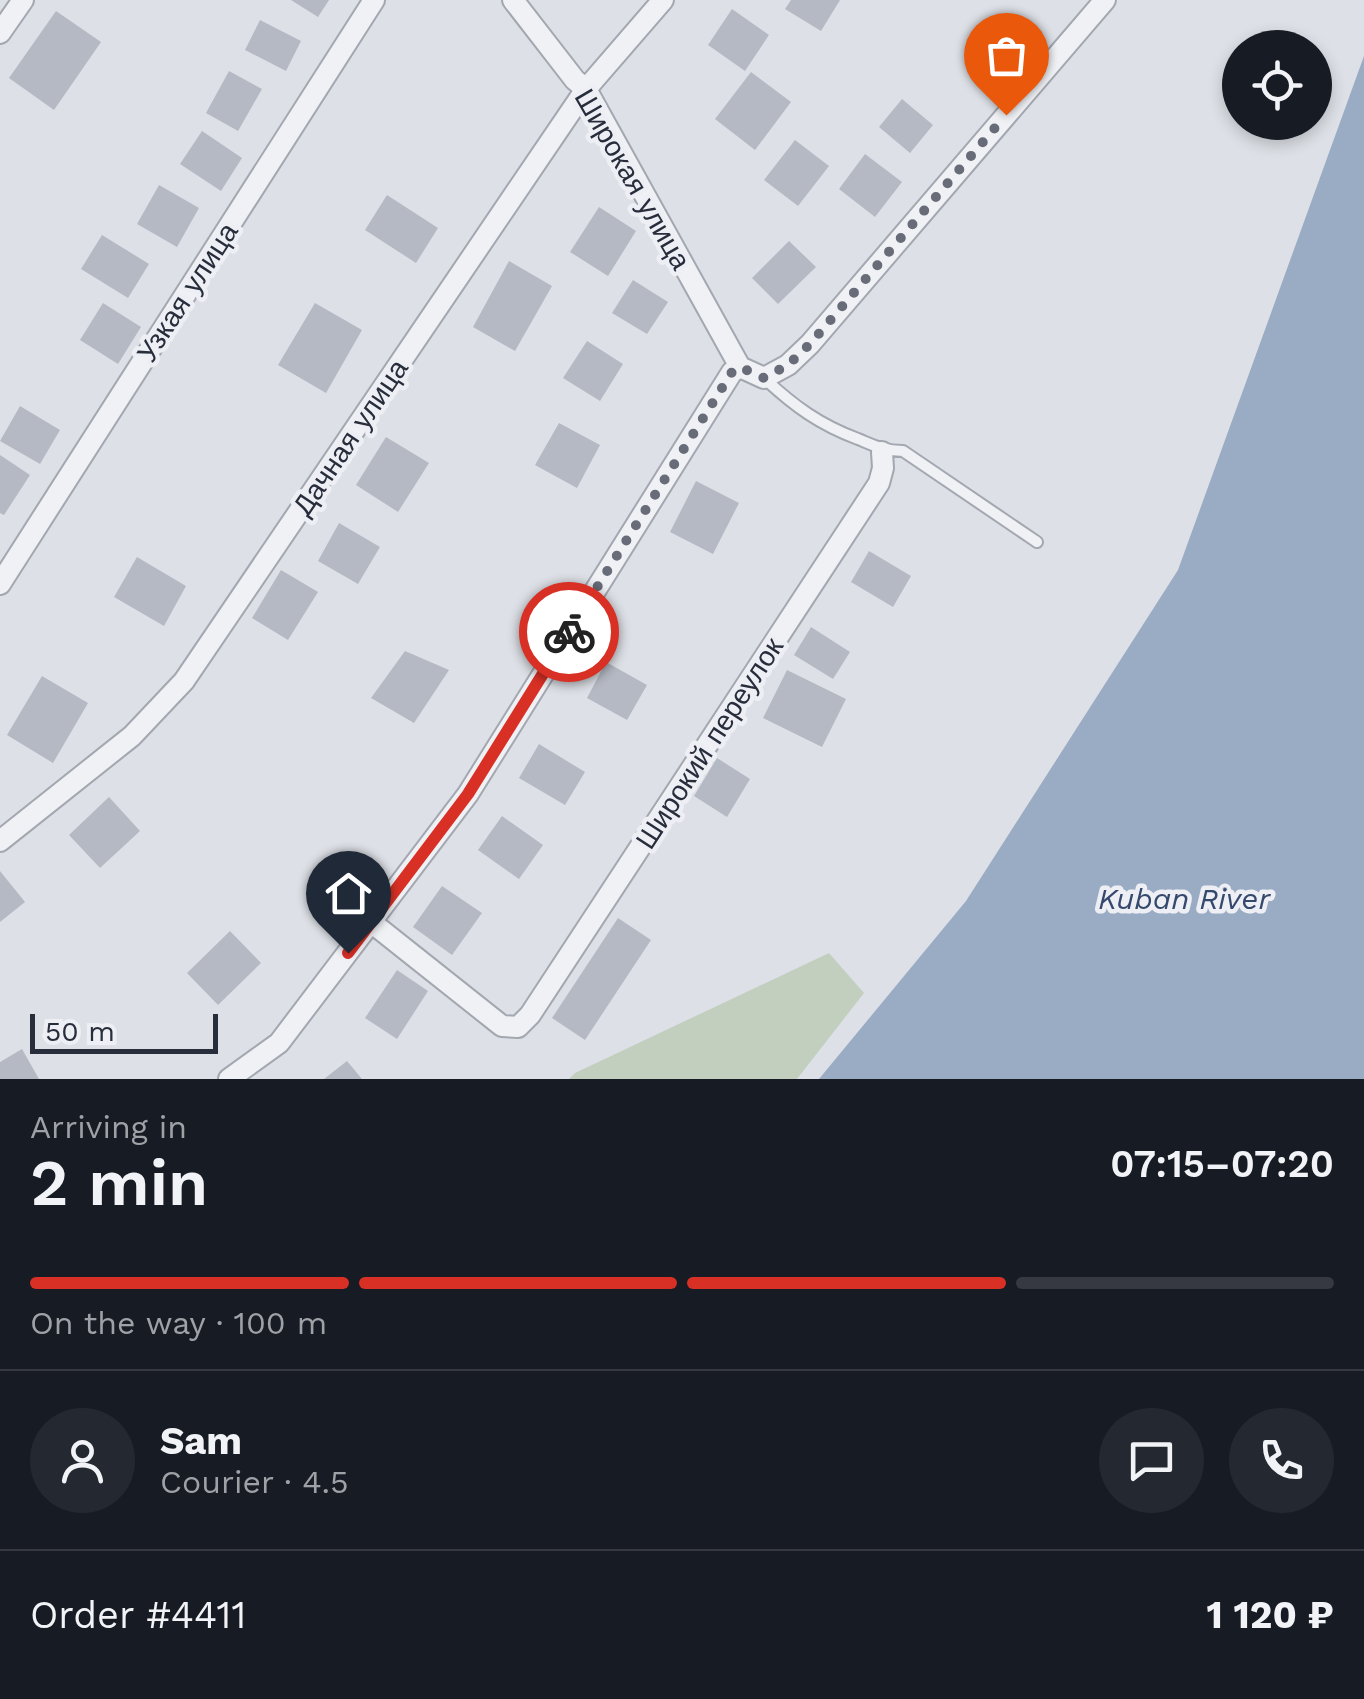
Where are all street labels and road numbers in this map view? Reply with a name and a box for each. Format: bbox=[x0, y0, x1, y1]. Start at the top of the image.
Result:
street label: Широкая улица bbox=[568, 83, 698, 276]
street label: Узкая улица bbox=[130, 216, 245, 368]
street label: Дачная улица bbox=[286, 353, 415, 522]
street label: Широкий переулок bbox=[629, 631, 790, 855]

